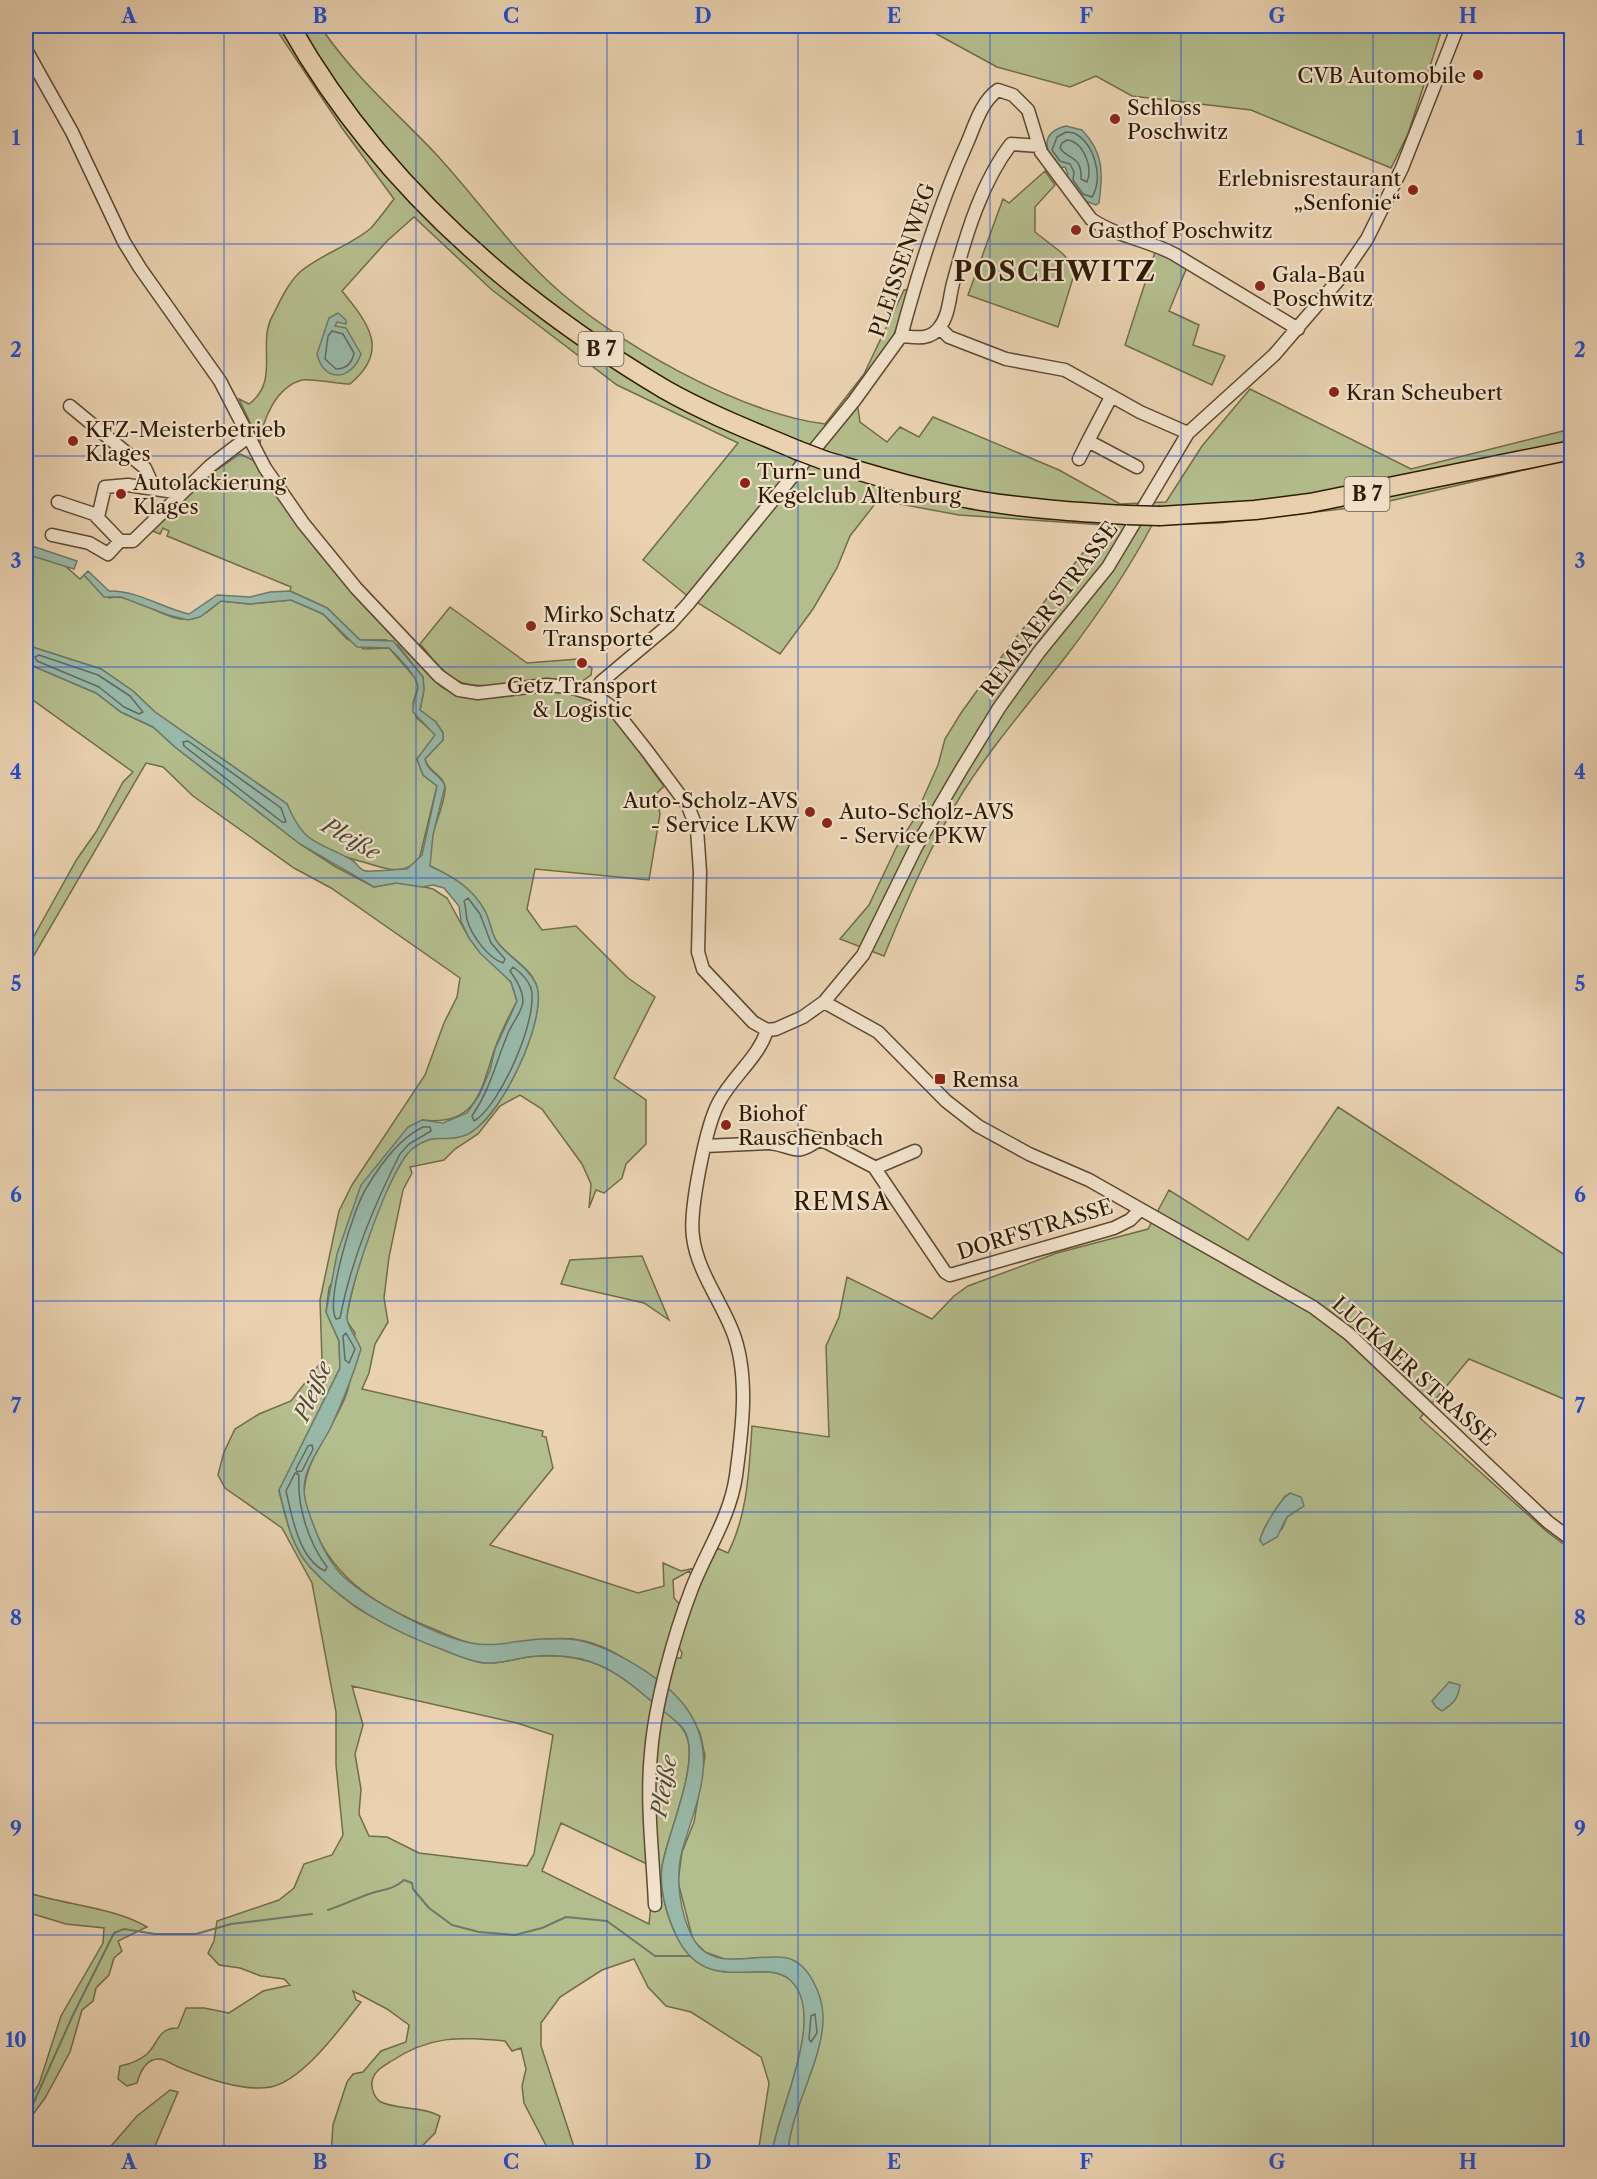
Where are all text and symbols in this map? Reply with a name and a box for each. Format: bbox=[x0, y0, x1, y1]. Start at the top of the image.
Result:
text: A bbox=[120, 4, 137, 28]
text: B bbox=[313, 4, 328, 28]
text: C bbox=[503, 4, 519, 28]
text: D bbox=[694, 4, 712, 28]
text: E bbox=[887, 4, 901, 28]
text: F bbox=[1079, 4, 1093, 28]
text: G bbox=[1269, 4, 1286, 28]
text: H bbox=[1459, 4, 1477, 28]
place label: CVB Automobile bbox=[1297, 63, 1466, 88]
marker: CVB Automobile bbox=[1471, 68, 1485, 82]
place label: Schloss Poschwitz bbox=[1127, 95, 1228, 144]
marker: Schloss Poschwitz bbox=[1108, 112, 1122, 126]
text: 1 bbox=[12, 126, 21, 150]
text: 1 bbox=[1576, 126, 1585, 150]
place label: Erlebnisrestaurant „Senfonie“ bbox=[1217, 166, 1402, 215]
street label: PLEISSENWEG bbox=[864, 180, 940, 340]
marker: Erlebnisrestaurant „Senfonie“ bbox=[1406, 183, 1420, 197]
place label: Gasthof Poschwitz bbox=[1088, 218, 1272, 243]
marker: Gasthof Poschwitz bbox=[1069, 223, 1083, 237]
district label: POSCHWITZ bbox=[954, 255, 1156, 288]
place label: Gala-Bau Poschwitz bbox=[1272, 262, 1373, 311]
marker: Gala-Bau Poschwitz bbox=[1253, 279, 1267, 293]
road number: B 7 bbox=[578, 332, 624, 366]
text: 2 bbox=[10, 338, 22, 362]
text: 2 bbox=[1574, 338, 1586, 362]
place label: Kran Scheubert bbox=[1346, 380, 1504, 405]
marker: Kran Scheubert bbox=[1327, 385, 1341, 399]
place label: KFZ-Meisterbetrieb Klages bbox=[85, 417, 286, 466]
marker: KFZ-Meisterbetrieb Klages bbox=[66, 434, 80, 448]
place label: Turn- und Kegelclub Altenburg bbox=[757, 459, 962, 508]
place label: Autolackierung Klages bbox=[132, 470, 287, 519]
marker: Turn- und Kegelclub Altenburg bbox=[738, 476, 752, 490]
road number: B 7 bbox=[1344, 477, 1390, 511]
marker: Autolackierung Klages bbox=[114, 487, 128, 501]
street label: REMSAER STRASSE bbox=[975, 517, 1123, 701]
text: 3 bbox=[10, 549, 22, 573]
text: 3 bbox=[1574, 549, 1586, 573]
place label: Mirko Schatz Transporte bbox=[543, 602, 675, 651]
marker: Mirko Schatz Transporte bbox=[524, 619, 538, 633]
marker: Getz Transport & Logistic bbox=[575, 656, 589, 670]
place label: Getz Transport & Logistic bbox=[507, 673, 658, 722]
text: 4 bbox=[10, 760, 22, 784]
text: 4 bbox=[1574, 760, 1586, 784]
place label: Auto-Scholz-AVS - Service LKW bbox=[622, 788, 799, 837]
place label: Auto-Scholz-AVS - Service PKW bbox=[838, 799, 1014, 848]
marker: Auto-Scholz-AVS - Service LKW bbox=[803, 805, 817, 819]
water label: Pleiße bbox=[316, 811, 386, 867]
marker: Auto-Scholz-AVS - Service PKW bbox=[820, 816, 834, 830]
text: 5 bbox=[10, 972, 22, 996]
text: 5 bbox=[1574, 972, 1586, 996]
place label: Remsa bbox=[952, 1067, 1020, 1092]
marker: Remsa bbox=[933, 1072, 947, 1086]
place label: Biohof Rauschenbach bbox=[738, 1101, 884, 1150]
marker: Biohof Rauschenbach bbox=[719, 1118, 733, 1132]
text: 6 bbox=[10, 1183, 22, 1207]
text: 6 bbox=[1574, 1183, 1586, 1207]
district label: REMSA bbox=[793, 1187, 891, 1216]
street label: DORFSTRASSE bbox=[954, 1193, 1116, 1265]
street label: LUCKAER STRASSE bbox=[1327, 1291, 1501, 1451]
water label: Pleiße bbox=[287, 1356, 339, 1427]
text: 7 bbox=[11, 1394, 22, 1418]
text: 7 bbox=[1575, 1394, 1586, 1418]
text: 8 bbox=[10, 1606, 22, 1630]
text: 8 bbox=[1574, 1606, 1586, 1630]
water label: Pleiße bbox=[645, 1752, 683, 1821]
text: 9 bbox=[10, 1817, 22, 1841]
text: 9 bbox=[1574, 1817, 1586, 1841]
text: 10 bbox=[5, 2028, 27, 2052]
text: 10 bbox=[1569, 2028, 1591, 2052]
text: A bbox=[120, 2150, 137, 2174]
text: B bbox=[313, 2150, 328, 2174]
text: C bbox=[503, 2150, 519, 2174]
text: D bbox=[694, 2150, 712, 2174]
text: E bbox=[887, 2150, 901, 2174]
text: F bbox=[1079, 2150, 1093, 2174]
text: G bbox=[1269, 2150, 1286, 2174]
text: H bbox=[1459, 2150, 1477, 2174]

